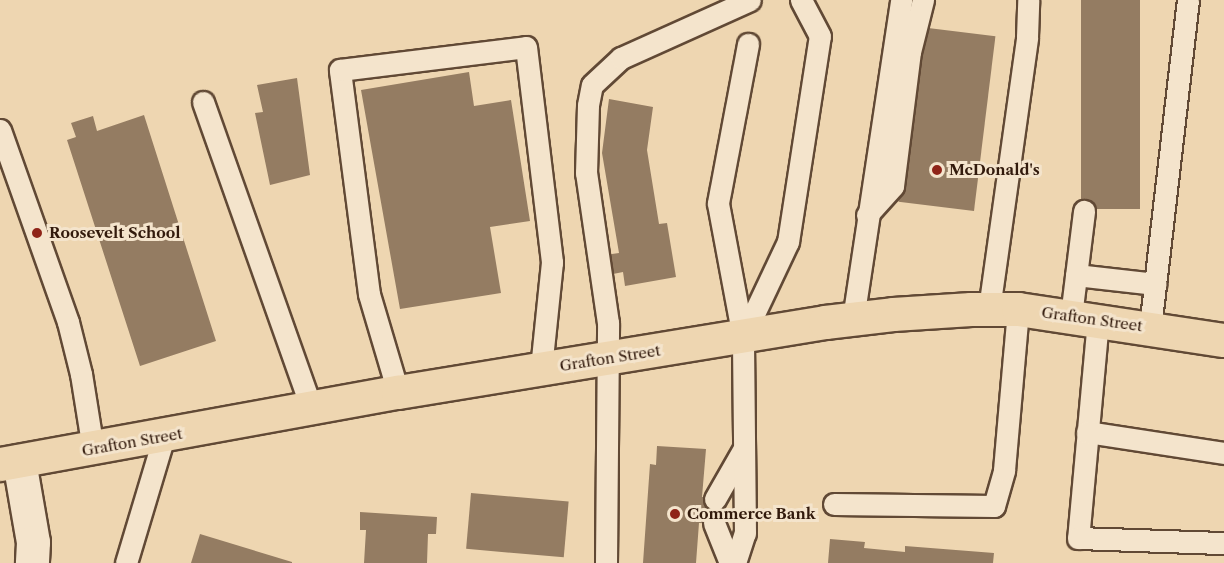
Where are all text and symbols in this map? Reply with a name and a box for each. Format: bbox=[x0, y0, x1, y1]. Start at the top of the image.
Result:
place label: McDonald's bbox=[949, 161, 1040, 179]
marker: McDonald's bbox=[930, 163, 944, 177]
place label: Roosevelt School bbox=[49, 224, 181, 242]
marker: Roosevelt School bbox=[30, 226, 44, 240]
street label: Grafton Street bbox=[1040, 303, 1144, 335]
street label: Grafton Street bbox=[558, 341, 662, 375]
street label: Grafton Street bbox=[80, 424, 184, 460]
place label: Commerce Bank bbox=[687, 505, 816, 523]
marker: Commerce Bank bbox=[668, 507, 682, 521]

